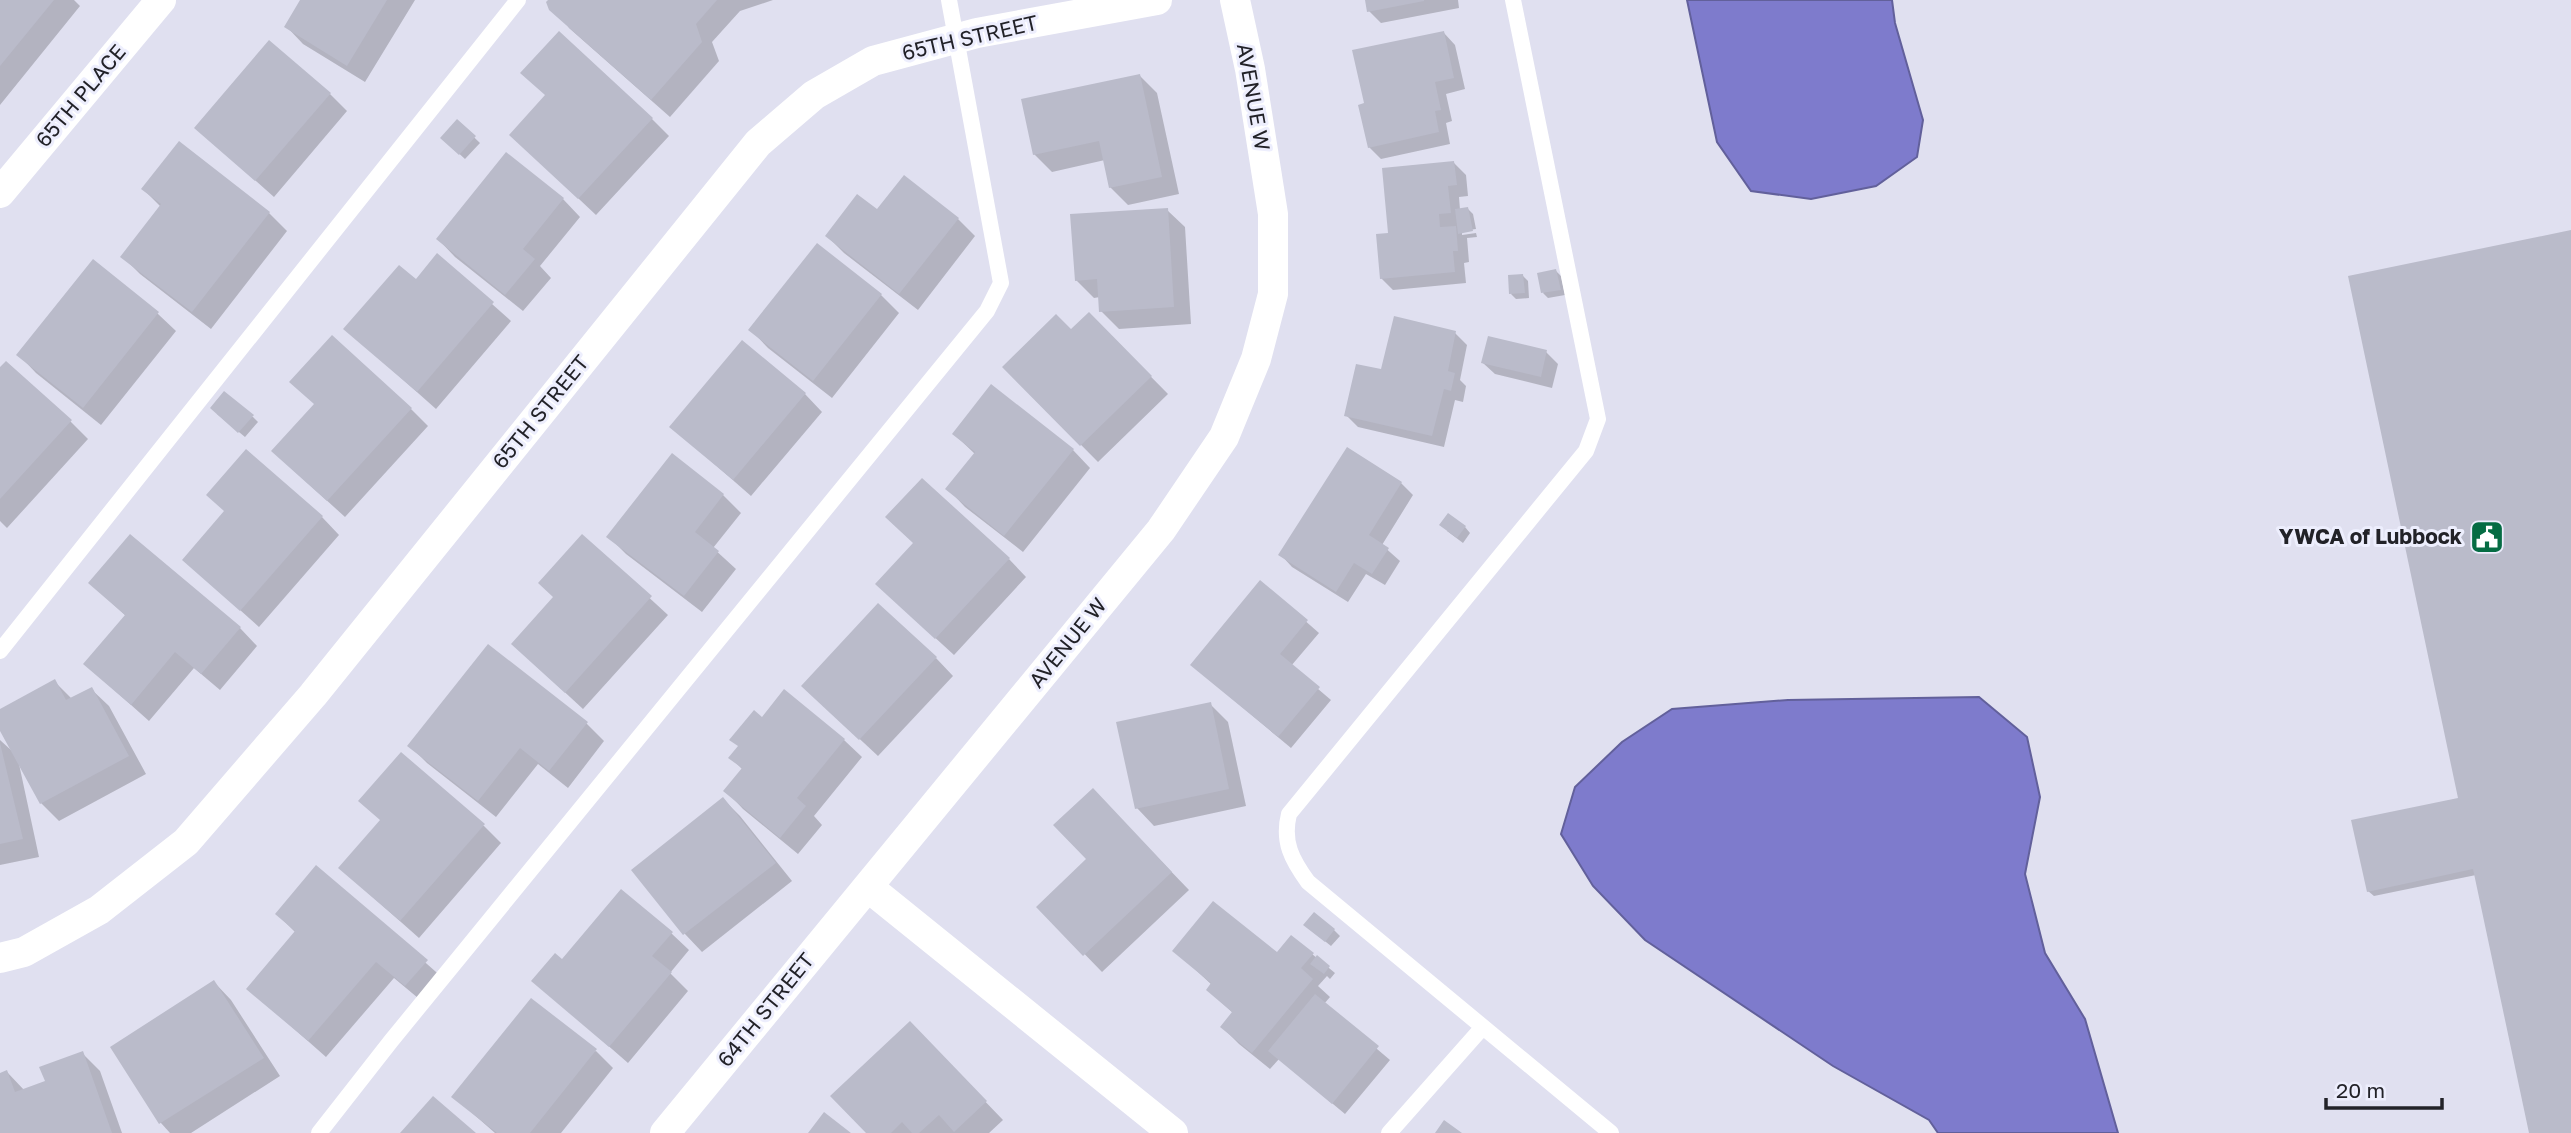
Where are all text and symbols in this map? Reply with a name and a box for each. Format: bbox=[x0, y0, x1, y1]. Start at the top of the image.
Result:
street label: 65TH STREET bbox=[899, 9, 1040, 65]
street label: 65TH PLACE bbox=[30, 39, 131, 152]
street label: AVENUE W bbox=[1232, 41, 1276, 153]
street label: 65TH STREET bbox=[487, 349, 594, 473]
public building icon: YWCA of Lubbock bbox=[2468, 518, 2506, 556]
place label: YWCA of Lubbock bbox=[2279, 523, 2462, 549]
street label: AVENUE W bbox=[1023, 592, 1111, 693]
street label: 64TH STREET bbox=[711, 947, 819, 1072]
scale bar bbox=[2326, 1066, 2442, 1110]
text: 20 m bbox=[2336, 1077, 2385, 1103]

